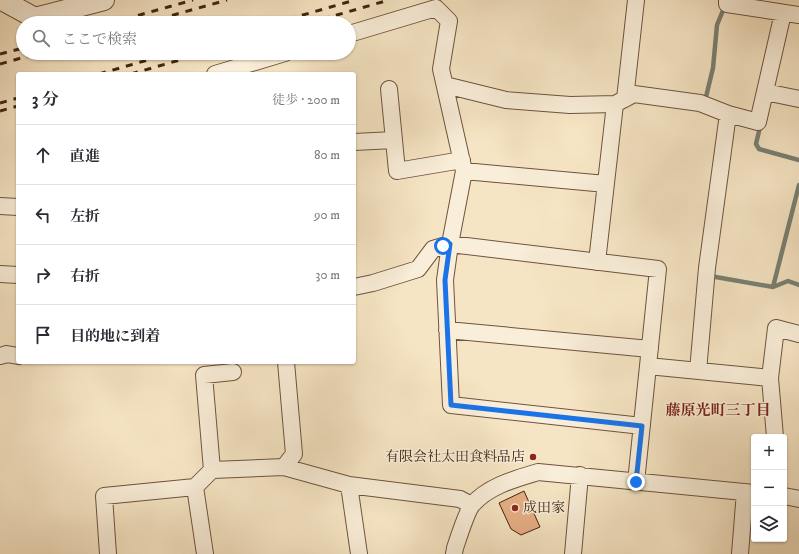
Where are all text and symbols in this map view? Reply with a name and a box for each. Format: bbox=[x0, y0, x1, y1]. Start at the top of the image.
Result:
search box bbox=[16, 16, 356, 60]
icon: search bbox=[30, 27, 52, 49]
text: ここで検索 bbox=[62, 30, 137, 49]
text: 3 分 bbox=[32, 89, 59, 111]
text: 徒歩 · 200 m bbox=[272, 92, 340, 108]
icon: ahead bbox=[32, 144, 54, 166]
text: 直進 bbox=[70, 147, 100, 166]
text: 80 m bbox=[314, 147, 340, 163]
icon: left bbox=[32, 204, 54, 226]
text: 左折 bbox=[70, 207, 100, 226]
text: 90 m bbox=[314, 207, 340, 223]
route start bbox=[434, 237, 452, 255]
icon: right bbox=[32, 264, 54, 286]
text: 右折 bbox=[70, 267, 100, 286]
text: 30 m bbox=[316, 267, 340, 283]
icon: arrive bbox=[32, 324, 54, 346]
text: 目的地に到着 bbox=[70, 327, 160, 346]
district label: 藤原光町三丁目 bbox=[665, 401, 771, 420]
map controls bbox=[751, 434, 787, 542]
button: + bbox=[751, 434, 787, 470]
place label: 有限会社太田食料品店 bbox=[385, 448, 525, 466]
marker: 有限会社太田食料品店 bbox=[528, 452, 538, 462]
button: − bbox=[751, 470, 787, 506]
route end bbox=[627, 473, 645, 491]
place label: 成田家 bbox=[523, 499, 565, 517]
marker: 成田家 bbox=[510, 503, 520, 513]
button: layers bbox=[751, 506, 787, 542]

